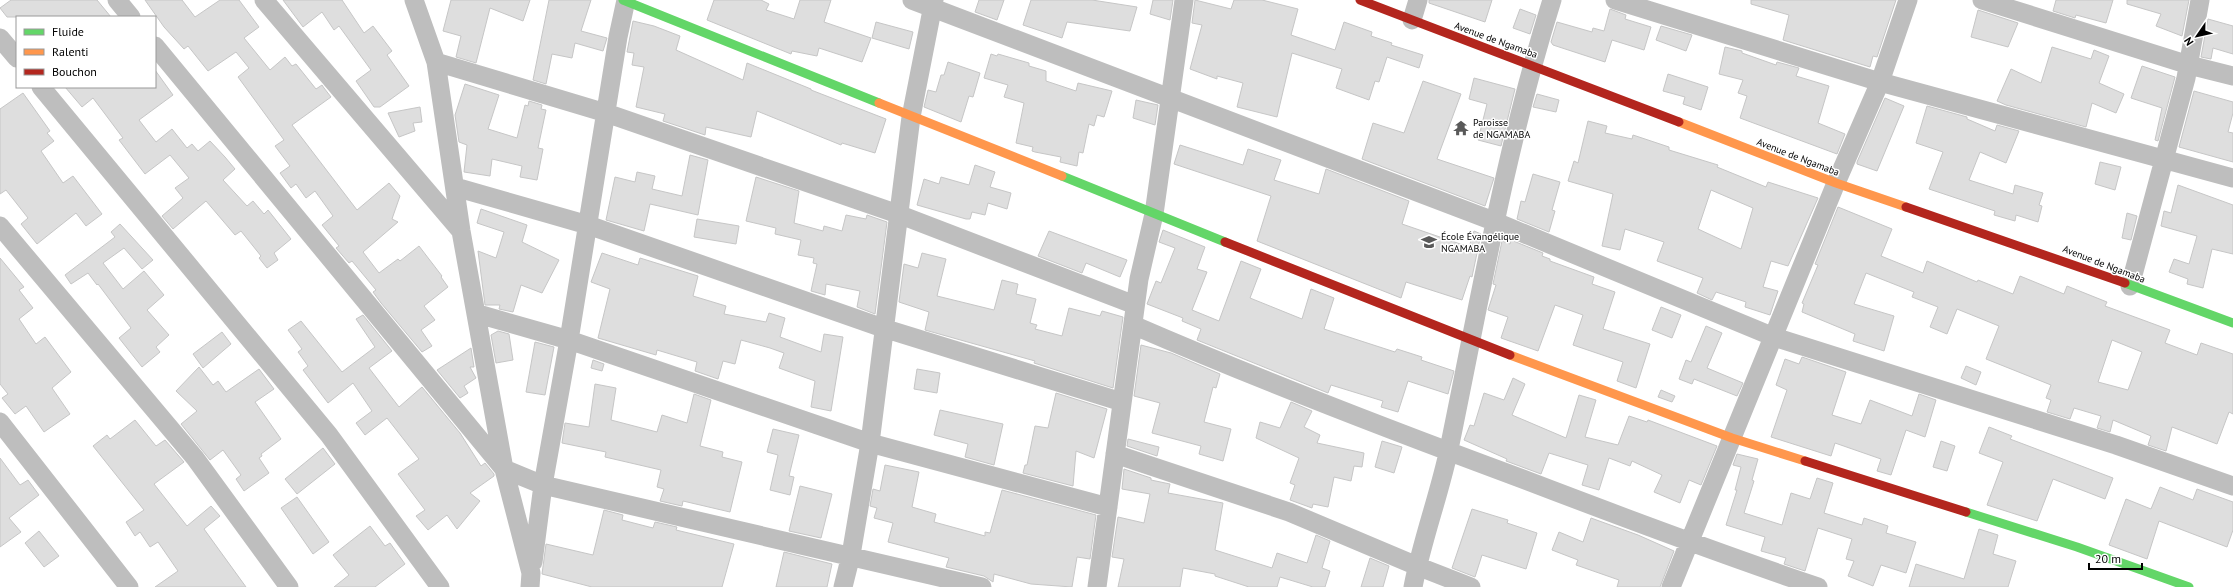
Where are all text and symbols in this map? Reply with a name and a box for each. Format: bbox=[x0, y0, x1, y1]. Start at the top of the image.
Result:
legend bbox=[16, 16, 156, 88]
north arrow bbox=[2177, 16, 2217, 56]
street label: Avenue de Ngamaba bbox=[1453, 19, 1539, 61]
text: Fluide bbox=[52, 24, 84, 39]
text: N bbox=[2181, 35, 2197, 49]
text: Ralenti bbox=[52, 44, 88, 59]
text: Bouchon bbox=[52, 64, 97, 79]
place label: Paroisse de NGAMABA bbox=[1473, 116, 1530, 141]
temple icon: Paroisse de NGAMABA bbox=[1452, 119, 1470, 137]
street label: Avenue de Ngamaba bbox=[1755, 135, 1841, 179]
place label: École Évangélique NGAMABA bbox=[1441, 230, 1519, 255]
school or university icon: École Évangélique NGAMABA bbox=[1420, 233, 1438, 251]
street label: Avenue de Ngamaba bbox=[2061, 242, 2147, 286]
scale bar bbox=[2089, 545, 2142, 571]
text: 20 m bbox=[2095, 551, 2121, 566]

